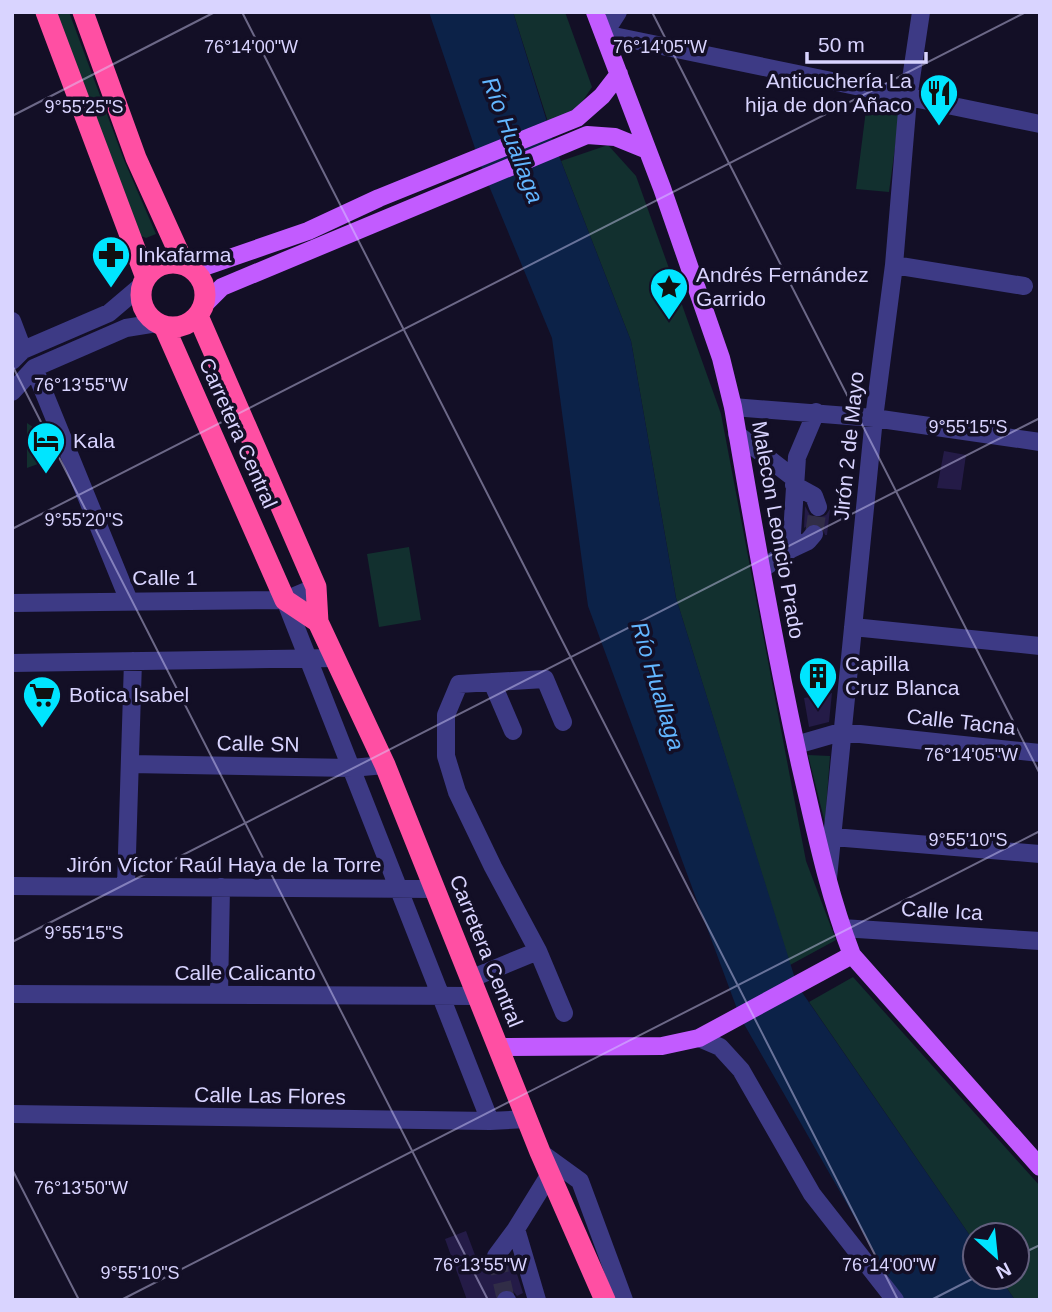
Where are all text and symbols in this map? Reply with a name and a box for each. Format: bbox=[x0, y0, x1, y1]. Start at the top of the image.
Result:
scale bar bbox=[807, 21, 926, 65]
text: 50 m bbox=[818, 33, 865, 56]
text: 76°14'00"W bbox=[204, 37, 298, 57]
text: 76°14'05"W bbox=[613, 37, 707, 57]
place label: Anticuchería La hija de don Añaco bbox=[745, 69, 912, 116]
restaurant icon: Anticuchería La hija de don Añaco bbox=[918, 72, 960, 127]
water label: Río Huallaga bbox=[477, 73, 549, 207]
text: 9°55'25"S bbox=[44, 97, 124, 117]
pharmacy icon: Inkafarma bbox=[90, 234, 132, 289]
place label: Inkafarma bbox=[138, 243, 232, 266]
place label: Andrés Fernández Garrido bbox=[696, 263, 869, 310]
place icon: Andrés Fernández Garrido bbox=[648, 266, 690, 321]
street label: Carretera Central bbox=[195, 354, 282, 512]
street label: Jirón 2 de Mayo bbox=[829, 370, 868, 521]
text: 76°13'55"W bbox=[34, 375, 128, 395]
text: 9°55'15"S bbox=[928, 417, 1008, 437]
street label: Malecon Leoncio Prado bbox=[748, 419, 809, 641]
hotel icon: Kala bbox=[25, 420, 67, 475]
place label: Kala bbox=[73, 429, 115, 452]
text: 9°55'20"S bbox=[44, 510, 124, 530]
street label: Calle 1 bbox=[132, 566, 198, 589]
water label: Río Huallaga bbox=[626, 619, 690, 753]
place label: Capilla Cruz Blanca bbox=[845, 652, 960, 699]
building icon: Capilla Cruz Blanca bbox=[797, 655, 839, 710]
supermarket icon: Botica Isabel bbox=[21, 674, 63, 729]
place label: Botica Isabel bbox=[69, 683, 189, 706]
street label: Calle Tacna bbox=[905, 704, 1017, 739]
street label: Calle SN bbox=[216, 731, 300, 756]
text: 76°14'05"W bbox=[924, 745, 1018, 765]
text: 9°55'10"S bbox=[928, 830, 1008, 850]
street label: Jirón Víctor Raúl Haya de la Torre bbox=[67, 853, 381, 876]
street label: Carretera Central bbox=[445, 871, 528, 1030]
street label: Calle Ica bbox=[901, 897, 984, 924]
text: 9°55'15"S bbox=[44, 923, 124, 943]
street label: Calle Calicanto bbox=[174, 961, 316, 984]
street label: Calle Las Flores bbox=[194, 1083, 346, 1108]
text: 76°13'50"W bbox=[34, 1178, 128, 1198]
north arrow bbox=[961, 1221, 1031, 1291]
text: 76°13'55"W bbox=[433, 1255, 527, 1275]
text: 76°14'00"W bbox=[842, 1255, 936, 1275]
text: N bbox=[993, 1258, 1014, 1283]
text: 9°55'10"S bbox=[100, 1263, 180, 1283]

